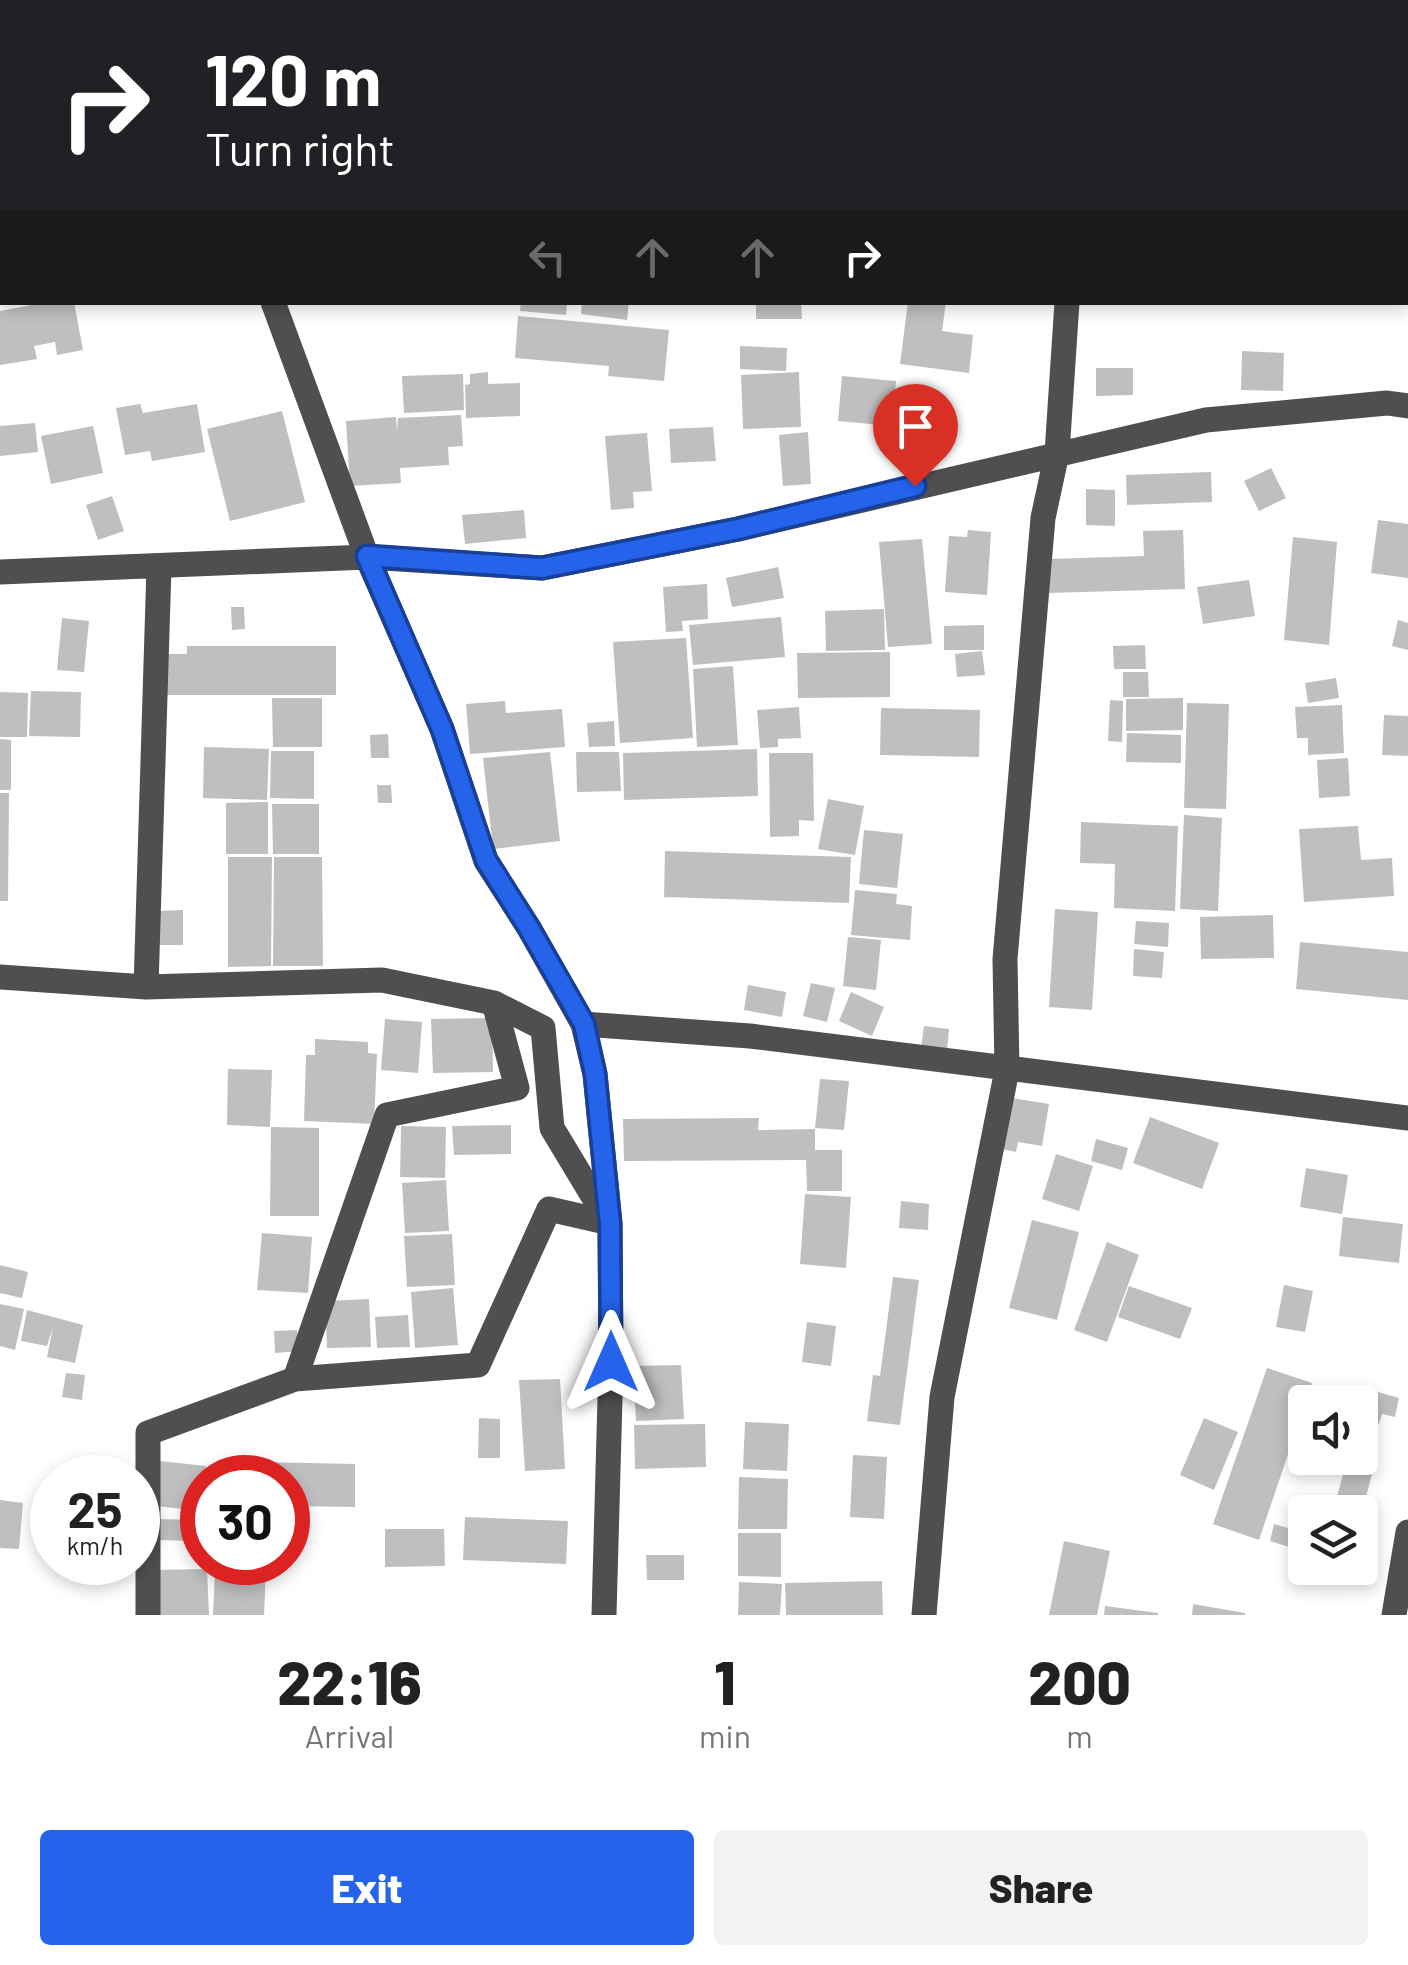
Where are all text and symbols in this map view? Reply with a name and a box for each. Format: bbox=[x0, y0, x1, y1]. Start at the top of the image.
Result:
text: 120 m bbox=[205, 36, 381, 120]
icon: right bbox=[40, 40, 170, 170]
text: Turn right bbox=[205, 121, 395, 175]
icon: left bbox=[520, 230, 575, 285]
icon: ahead bbox=[625, 230, 680, 285]
icon: ahead bbox=[730, 230, 785, 285]
icon: right bbox=[835, 230, 890, 285]
pin bbox=[873, 384, 958, 487]
icon: arrive bbox=[888, 399, 943, 454]
position arrow bbox=[559, 1310, 663, 1414]
map controls bbox=[1288, 1385, 1378, 1585]
button: sound bbox=[1288, 1385, 1378, 1475]
speed limit sign: 30 bbox=[180, 1455, 310, 1585]
text: 25 bbox=[68, 1478, 122, 1538]
button: layers bbox=[1288, 1495, 1378, 1585]
text: km/h bbox=[67, 1530, 123, 1560]
text: 22:16 bbox=[277, 1645, 422, 1717]
text: 1 bbox=[714, 1645, 736, 1717]
text: 200 bbox=[1028, 1645, 1131, 1717]
text: Arrival bbox=[305, 1716, 394, 1754]
text: min bbox=[699, 1716, 751, 1754]
text: m bbox=[1066, 1716, 1093, 1754]
button: Exit bbox=[40, 1830, 694, 1945]
button: Share bbox=[714, 1830, 1368, 1945]

